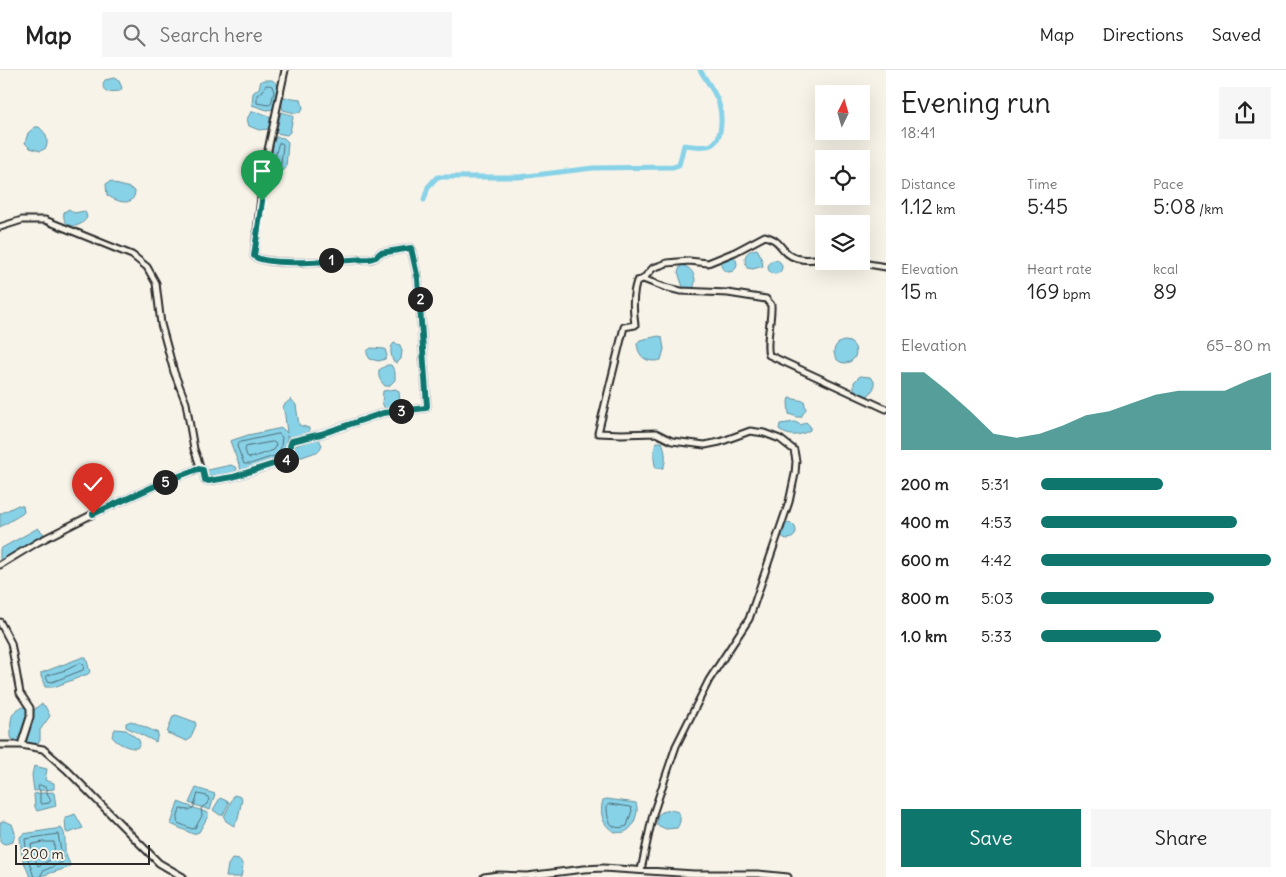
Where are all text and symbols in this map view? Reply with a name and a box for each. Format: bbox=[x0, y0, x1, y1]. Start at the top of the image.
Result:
search box bbox=[102, 12, 452, 57]
text: Map bbox=[25, 20, 72, 50]
icon: search bbox=[120, 21, 148, 49]
text: Search here bbox=[160, 23, 263, 47]
text: Map bbox=[1039, 23, 1074, 46]
text: Directions bbox=[1102, 23, 1184, 46]
text: Saved bbox=[1212, 23, 1261, 46]
north arrow bbox=[815, 85, 870, 140]
map controls bbox=[815, 85, 870, 270]
text: Evening run bbox=[901, 85, 1051, 121]
button: share bbox=[1219, 87, 1271, 139]
text: 18:41 bbox=[901, 122, 936, 142]
pin bbox=[241, 150, 283, 201]
button: locate bbox=[815, 150, 870, 205]
icon: arrive bbox=[248, 157, 276, 185]
text: Distance bbox=[901, 175, 956, 193]
text: Time bbox=[1027, 175, 1057, 193]
text: Pace bbox=[1153, 175, 1183, 193]
text: 1.12 bbox=[901, 193, 933, 220]
text: 5:45 bbox=[1027, 193, 1068, 220]
text: 5:08 bbox=[1153, 193, 1196, 220]
text: km bbox=[933, 200, 955, 218]
text: /km bbox=[1196, 200, 1224, 218]
button: layers bbox=[815, 215, 870, 270]
pin: 1 bbox=[318, 248, 344, 272]
text: 1 bbox=[329, 251, 334, 269]
text: Elevation bbox=[901, 260, 958, 278]
text: Heart rate bbox=[1027, 260, 1092, 278]
text: kcal bbox=[1153, 260, 1178, 278]
text: 15 bbox=[901, 278, 921, 305]
text: 169 bbox=[1027, 278, 1060, 305]
text: 89 bbox=[1153, 278, 1177, 305]
text: m bbox=[921, 285, 937, 303]
text: bpm bbox=[1060, 285, 1091, 303]
pin: 2 bbox=[408, 286, 432, 312]
text: 2 bbox=[417, 290, 424, 308]
text: Elevation bbox=[901, 335, 967, 355]
text: 65–80 m bbox=[1206, 335, 1271, 355]
pin: 3 bbox=[388, 398, 414, 424]
text: 3 bbox=[398, 402, 405, 420]
pin: 4 bbox=[274, 448, 298, 472]
text: 4 bbox=[282, 451, 291, 469]
pin bbox=[72, 463, 114, 514]
icon: check bbox=[79, 470, 107, 498]
pin: 5 bbox=[152, 470, 178, 494]
text: 5 bbox=[161, 473, 170, 491]
text: 200 m bbox=[901, 474, 949, 494]
text: 5:31 bbox=[981, 474, 1009, 494]
text: 400 m bbox=[901, 512, 949, 532]
text: 4:53 bbox=[981, 512, 1012, 532]
text: 600 m bbox=[901, 550, 949, 570]
text: 4:42 bbox=[981, 550, 1012, 570]
text: 800 m bbox=[901, 588, 949, 608]
text: 5:03 bbox=[981, 588, 1013, 608]
text: 1.0 km bbox=[901, 626, 947, 646]
text: 5:33 bbox=[981, 626, 1012, 646]
button: Save bbox=[901, 809, 1081, 867]
button: Share bbox=[1091, 809, 1271, 867]
scale bar bbox=[15, 842, 150, 865]
text: 200 m bbox=[22, 845, 64, 863]

